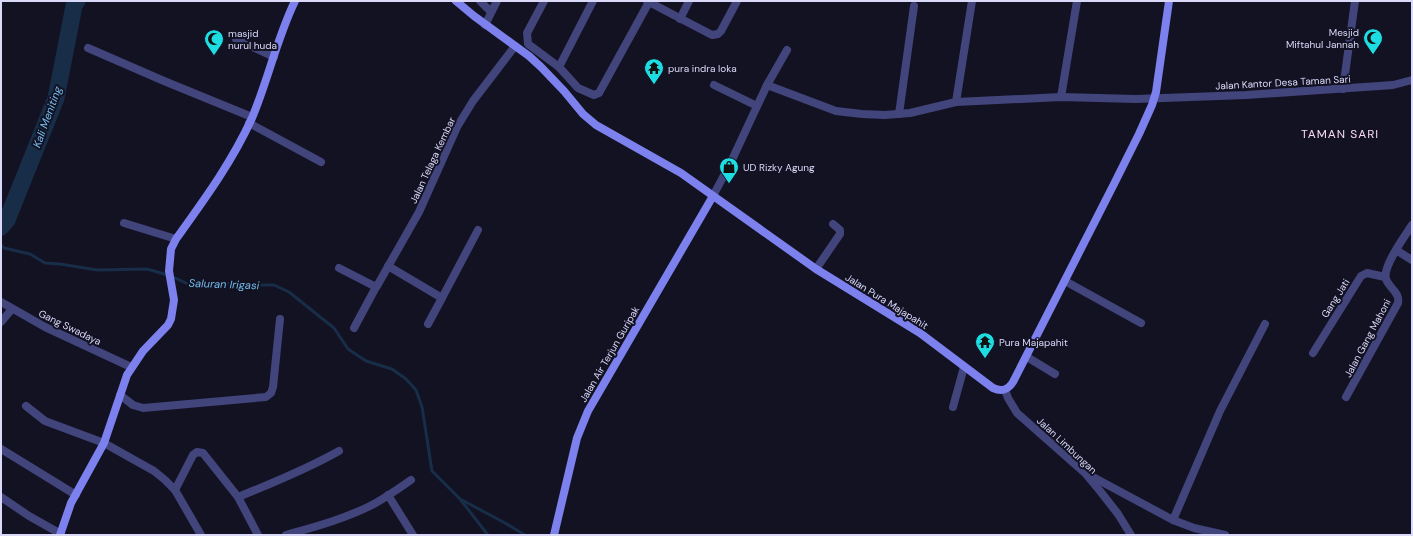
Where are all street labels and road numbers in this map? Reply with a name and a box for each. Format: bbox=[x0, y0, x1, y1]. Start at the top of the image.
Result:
street label: Jalan Kantor Desa Taman Sari bbox=[1215, 72, 1351, 93]
street label: Jalan Telaga Kembar bbox=[407, 115, 458, 205]
street label: Jalan Pura Majapahit bbox=[843, 271, 931, 332]
street label: Gang Jati bbox=[1318, 276, 1352, 320]
street label: Jalan Gang Mahoni bbox=[1341, 297, 1394, 380]
street label: Jalan Air Terjun Guripak bbox=[577, 304, 642, 405]
street label: Gang Swadaya bbox=[36, 307, 103, 348]
street label: Jalan Limbungan bbox=[1034, 414, 1100, 477]

